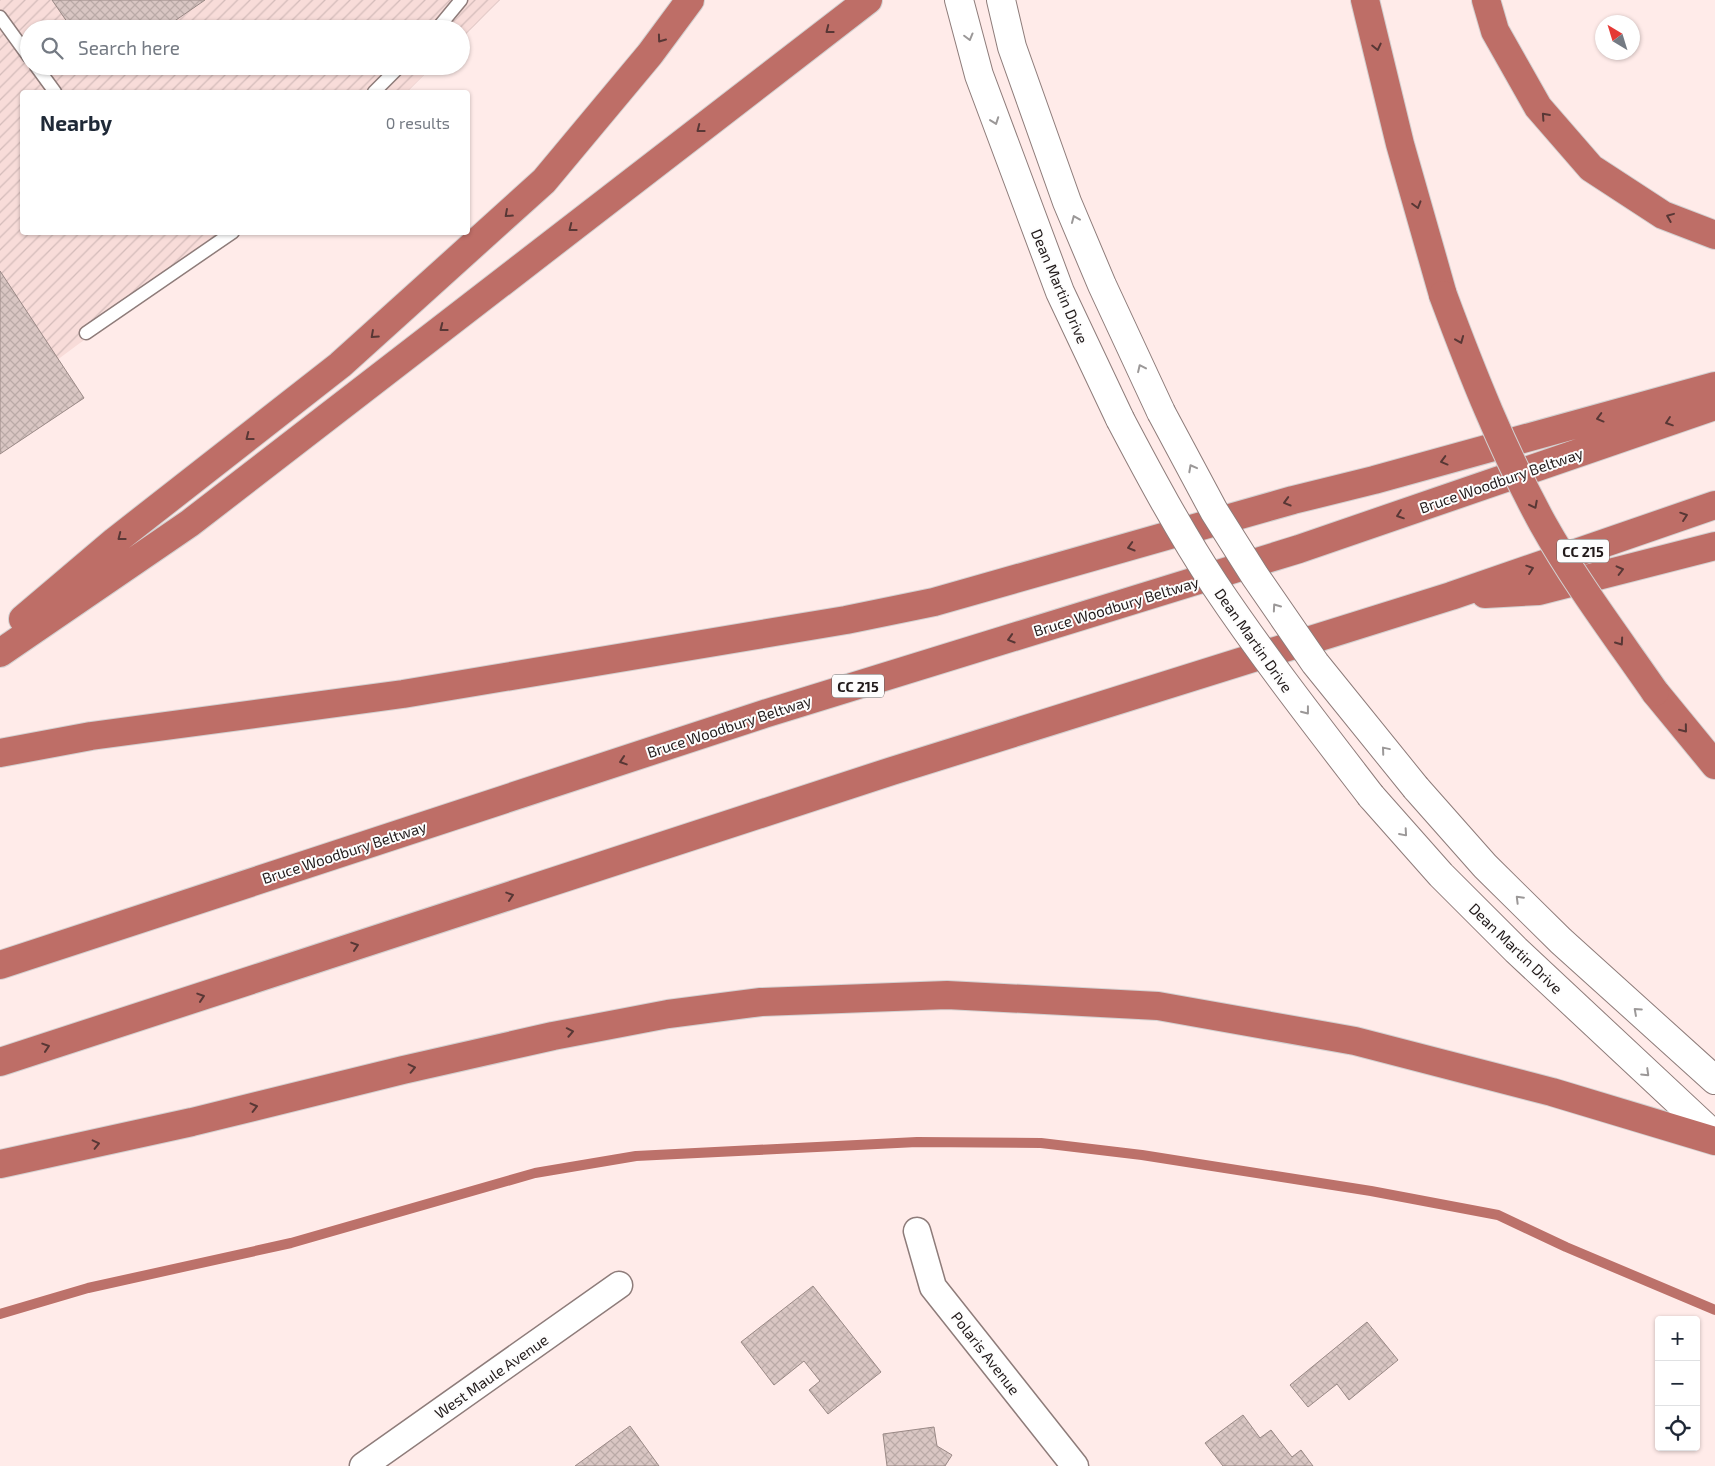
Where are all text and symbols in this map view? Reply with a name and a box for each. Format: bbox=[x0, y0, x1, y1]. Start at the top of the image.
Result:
north arrow bbox=[1595, 15, 1640, 60]
search box bbox=[20, 20, 470, 75]
one-way arrow bbox=[826, 24, 835, 32]
one-way arrow bbox=[658, 33, 667, 43]
one-way arrow bbox=[963, 33, 973, 41]
icon: search bbox=[38, 34, 66, 62]
text: Search here bbox=[78, 36, 180, 59]
one-way arrow bbox=[1371, 43, 1382, 52]
text: Nearby bbox=[40, 110, 112, 135]
one-way arrow bbox=[1542, 112, 1551, 121]
text: 0 results bbox=[386, 113, 450, 132]
one-way arrow bbox=[989, 116, 999, 124]
one-way arrow bbox=[696, 123, 706, 132]
one-way arrow bbox=[1411, 200, 1422, 209]
one-way arrow bbox=[504, 208, 513, 217]
one-way arrow bbox=[1666, 213, 1674, 223]
one-way arrow bbox=[1070, 215, 1081, 224]
one-way arrow bbox=[569, 223, 578, 231]
street label: Dean Martin Drive bbox=[1028, 226, 1092, 346]
one-way arrow bbox=[440, 322, 449, 330]
one-way arrow bbox=[371, 329, 380, 338]
one-way arrow bbox=[1455, 336, 1465, 344]
one-way arrow bbox=[1136, 364, 1147, 373]
one-way arrow bbox=[1596, 412, 1605, 423]
one-way arrow bbox=[1665, 416, 1674, 426]
one-way arrow bbox=[245, 432, 254, 441]
street label: Bruce Woodbury Beltway bbox=[1417, 443, 1585, 516]
one-way arrow bbox=[1440, 455, 1448, 465]
one-way arrow bbox=[1188, 465, 1198, 474]
one-way arrow bbox=[1283, 497, 1291, 507]
one-way arrow bbox=[1528, 500, 1538, 509]
one-way arrow bbox=[1396, 509, 1404, 519]
one-way arrow bbox=[1679, 512, 1688, 522]
one-way arrow bbox=[117, 532, 126, 541]
road number: CC 215 bbox=[1557, 540, 1609, 562]
one-way arrow bbox=[1127, 542, 1135, 552]
one-way arrow bbox=[1526, 564, 1534, 574]
one-way arrow bbox=[1615, 566, 1623, 576]
street label: Bruce Woodbury Beltway bbox=[1031, 572, 1201, 640]
street label: Dean Martin Drive bbox=[1211, 585, 1297, 695]
one-way arrow bbox=[1273, 603, 1282, 613]
one-way arrow bbox=[1008, 633, 1016, 643]
one-way arrow bbox=[1614, 636, 1623, 646]
road number: CC 215 bbox=[832, 674, 884, 698]
street label: Bruce Woodbury Beltway bbox=[645, 691, 814, 761]
one-way arrow bbox=[1300, 705, 1308, 714]
one-way arrow bbox=[1679, 723, 1688, 732]
one-way arrow bbox=[1382, 747, 1391, 756]
one-way arrow bbox=[619, 755, 627, 765]
street label: Bruce Woodbury Beltway bbox=[260, 817, 429, 887]
one-way arrow bbox=[1398, 827, 1407, 836]
one-way arrow bbox=[505, 891, 513, 901]
one-way arrow bbox=[1516, 896, 1525, 905]
street label: Dean Martin Drive bbox=[1466, 899, 1566, 997]
one-way arrow bbox=[351, 942, 359, 952]
one-way arrow bbox=[196, 992, 204, 1002]
one-way arrow bbox=[1634, 1008, 1643, 1017]
one-way arrow bbox=[566, 1028, 575, 1038]
one-way arrow bbox=[42, 1043, 50, 1053]
one-way arrow bbox=[407, 1063, 416, 1074]
one-way arrow bbox=[1641, 1067, 1650, 1076]
one-way arrow bbox=[249, 1102, 257, 1112]
one-way arrow bbox=[91, 1139, 100, 1150]
street label: Polaris Avenue bbox=[948, 1308, 1024, 1398]
map controls bbox=[1655, 1316, 1700, 1451]
button: + bbox=[1655, 1316, 1700, 1361]
street label: West Maule Avenue bbox=[431, 1330, 551, 1422]
button: − bbox=[1655, 1361, 1700, 1406]
button: locate bbox=[1655, 1406, 1700, 1451]

